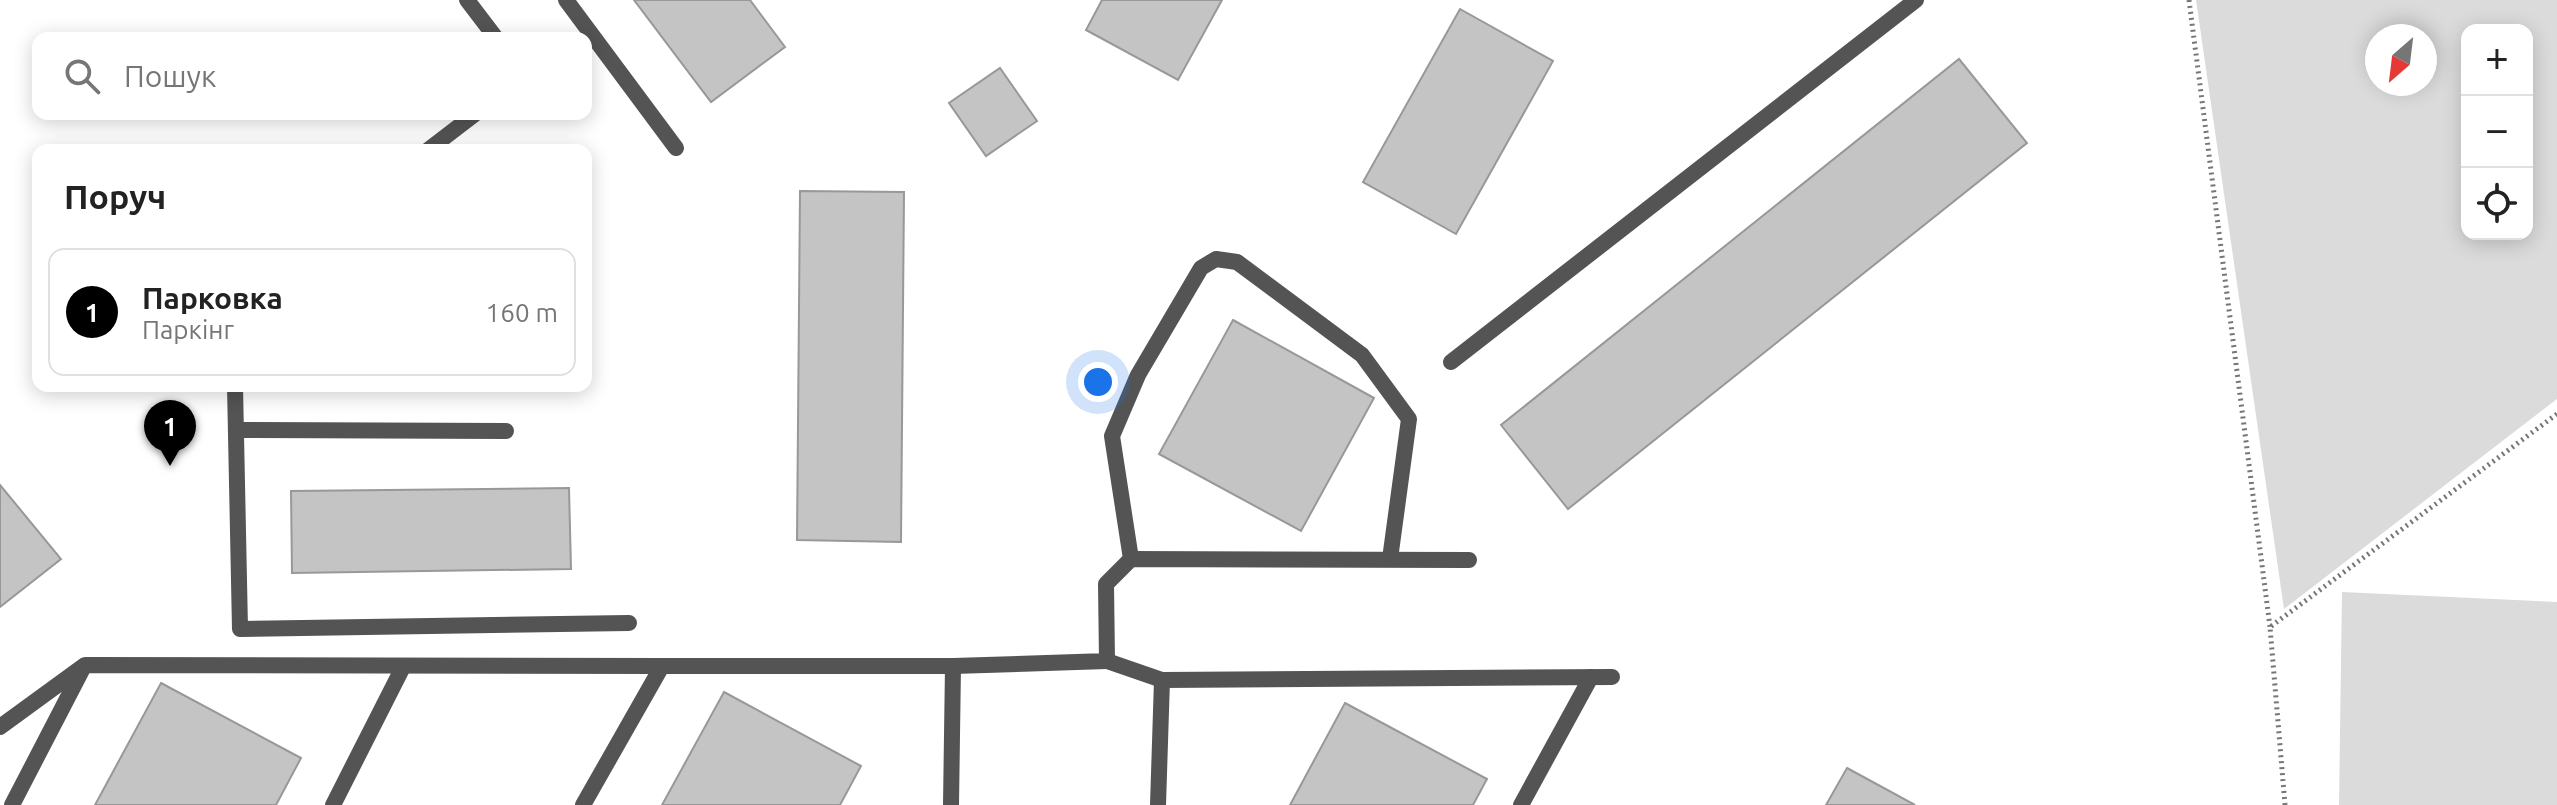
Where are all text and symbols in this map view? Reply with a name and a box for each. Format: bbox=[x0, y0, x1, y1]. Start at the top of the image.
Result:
north arrow bbox=[2365, 24, 2437, 96]
map controls bbox=[2461, 24, 2533, 240]
button: + bbox=[2461, 24, 2533, 96]
search box bbox=[32, 32, 592, 120]
icon: search bbox=[60, 54, 104, 98]
text: Пошук bbox=[124, 59, 217, 93]
button: − bbox=[2461, 96, 2533, 168]
button: locate bbox=[2461, 168, 2533, 240]
text: Поруч bbox=[64, 177, 166, 215]
text: Парковка bbox=[142, 281, 283, 315]
text: 1 bbox=[85, 298, 99, 327]
text: 160 m bbox=[486, 298, 558, 327]
text: Паркінг bbox=[142, 315, 234, 344]
your location bbox=[1078, 362, 1118, 402]
pin: 1 bbox=[144, 400, 196, 466]

